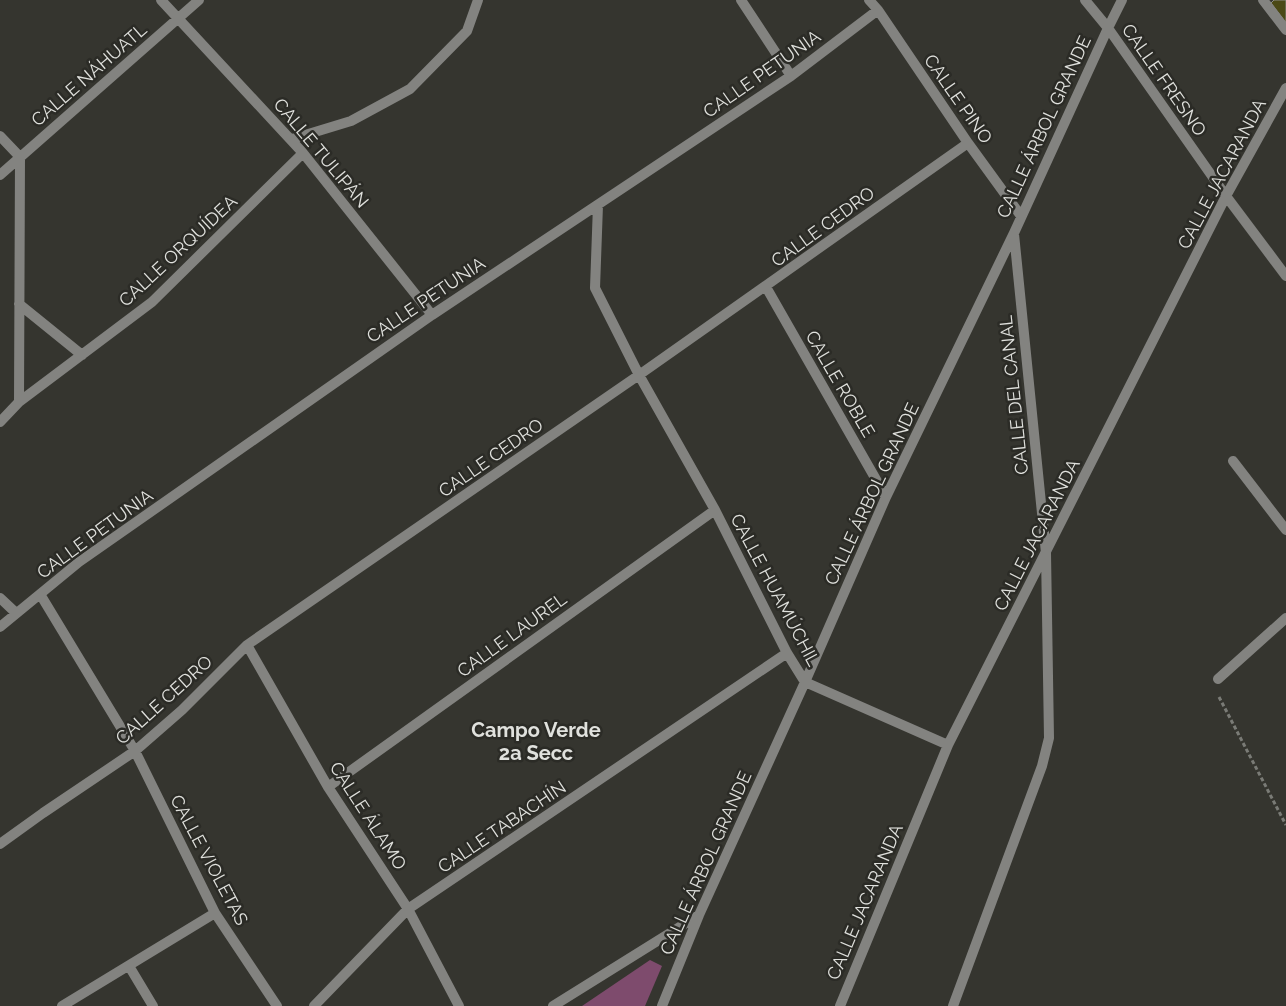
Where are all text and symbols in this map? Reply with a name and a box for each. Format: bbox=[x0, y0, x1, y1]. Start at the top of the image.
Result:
street label: CALLE NÁHUATL bbox=[26, 18, 151, 130]
street label: CALLE FRESNO bbox=[1118, 19, 1211, 140]
street label: CALLE PETUNIA bbox=[699, 25, 824, 122]
street label: CALLE ÁRBOL GRANDE bbox=[991, 32, 1095, 221]
street label: CALLE PINO bbox=[920, 50, 997, 147]
street label: CALLE TULIPÁN bbox=[270, 93, 374, 212]
street label: CALLE JACARANDA bbox=[1173, 95, 1270, 252]
street label: CALLE CEDRO bbox=[767, 182, 878, 271]
street label: CALLE ORQUÍDEA bbox=[114, 190, 241, 311]
street label: CALLE PETUNIA bbox=[363, 252, 489, 347]
street label: CALLE DEL CANAL bbox=[995, 314, 1032, 476]
street label: CALLE ROBLE bbox=[801, 327, 879, 441]
street label: CALLE ÁRBOL GRANDE bbox=[819, 399, 923, 588]
street label: CALLE CEDRO bbox=[435, 414, 547, 501]
street label: CALLE JACARANDA bbox=[989, 456, 1084, 614]
street label: CALLE PETUNIA bbox=[33, 485, 157, 583]
street label: CALLE HUAMÚCHIL bbox=[726, 510, 826, 670]
street label: CALLE LAUREL bbox=[453, 588, 571, 681]
street label: CALLE CEDRO bbox=[111, 651, 216, 748]
district label: Campo Verde 2a Secc bbox=[471, 718, 601, 765]
street label: CALLE ÁLAMO bbox=[326, 757, 412, 874]
street label: CALLE ÁRBOL GRANDE bbox=[655, 767, 756, 958]
street label: CALLE TABACHÍN bbox=[433, 775, 570, 877]
street label: CALLE VIOLETAS bbox=[166, 791, 253, 929]
street label: CALLE JACARANDA bbox=[822, 821, 907, 983]

